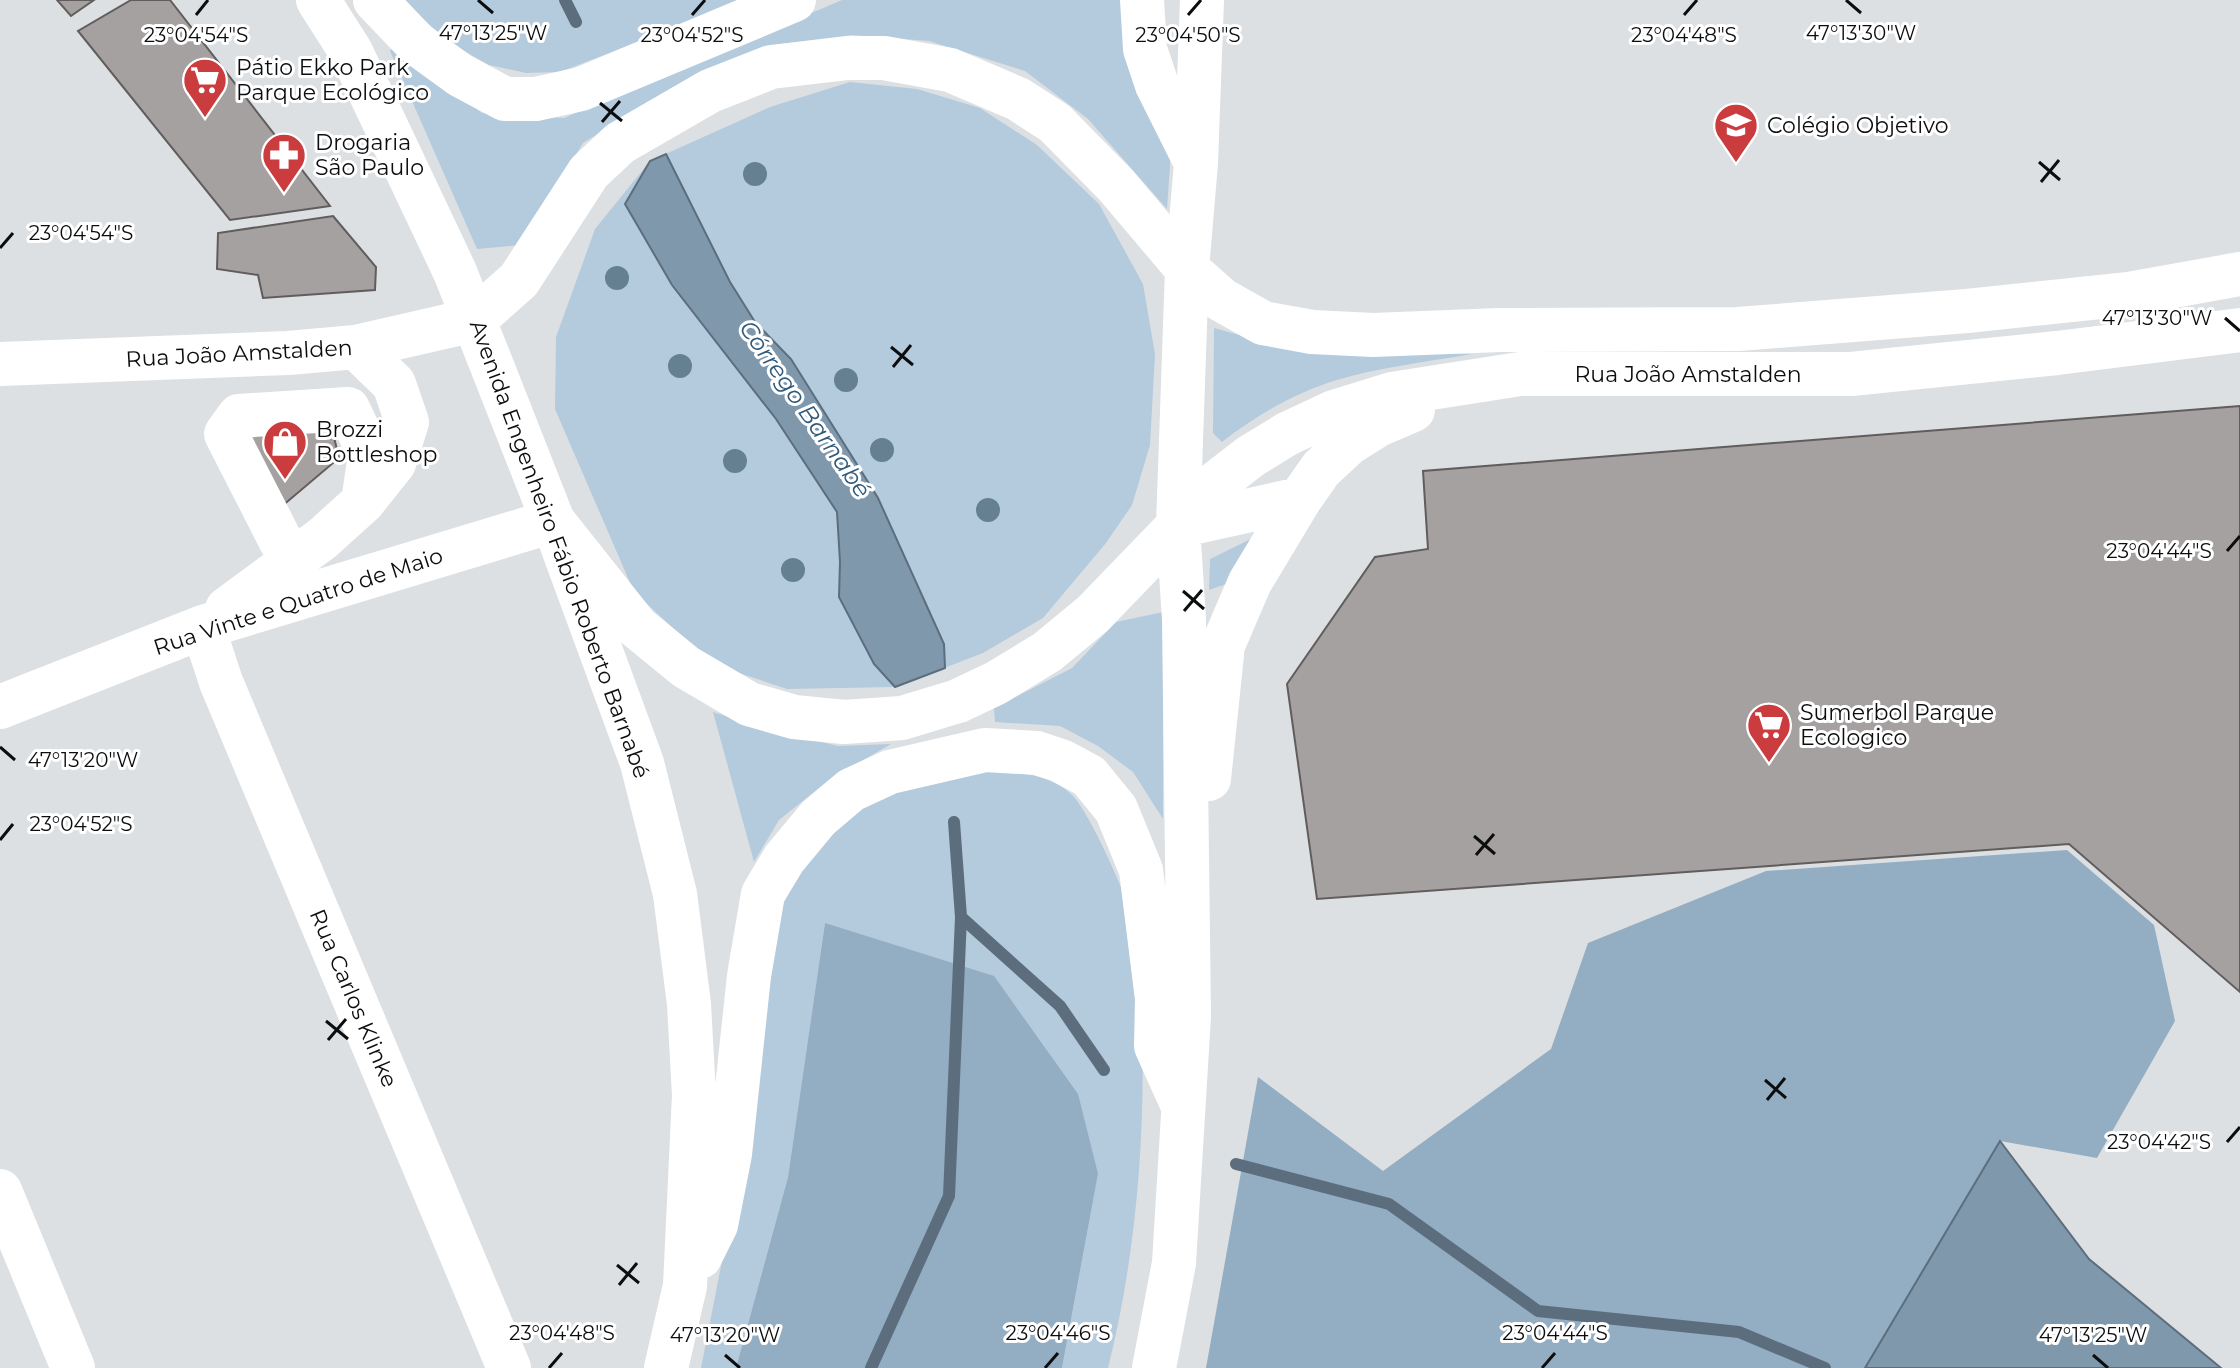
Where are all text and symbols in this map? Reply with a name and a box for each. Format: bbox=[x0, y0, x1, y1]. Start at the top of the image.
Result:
text: 47°13'25"W bbox=[439, 21, 547, 45]
text: 47°13'30"W bbox=[1806, 21, 1916, 45]
text: 23°04'54"S bbox=[144, 23, 248, 47]
text: 23°04'52"S bbox=[640, 23, 744, 47]
text: 23°04'50"S bbox=[1135, 23, 1241, 47]
text: 23°04'48"S bbox=[1631, 23, 1737, 47]
place label: Pátio Ekko Park Parque Ecológico bbox=[236, 54, 429, 106]
supermarket icon: Pátio Ekko Park Parque Ecológico bbox=[181, 56, 229, 119]
school or university icon: Colégio Objetivo bbox=[1712, 101, 1760, 164]
place label: Colégio Objetivo bbox=[1767, 112, 1949, 139]
place label: Drogaria São Paulo bbox=[315, 129, 424, 181]
pharmacy icon: Drogaria São Paulo bbox=[260, 131, 308, 194]
text: 23°04'54"S bbox=[29, 221, 133, 245]
text: 47°13'30"W bbox=[2102, 306, 2212, 330]
water label: Córrego Barnabé bbox=[733, 314, 877, 503]
street label: Avenida Engenheiro Fábio Roberto Barnabé bbox=[464, 316, 655, 782]
street label: Rua João Amstalden bbox=[125, 334, 353, 373]
street label: Rua João Amstalden bbox=[1574, 361, 1802, 388]
place label: Brozzi Bottleshop bbox=[316, 416, 437, 468]
shop icon: Brozzi Bottleshop bbox=[261, 418, 309, 481]
text: 23°04'44"S bbox=[2106, 539, 2212, 563]
street label: Rua Vinte e Quatro de Maio bbox=[150, 542, 446, 661]
place label: Sumerbol Parque Ecologico bbox=[1800, 699, 1994, 751]
supermarket icon: Sumerbol Parque Ecologico bbox=[1745, 701, 1793, 764]
text: 47°13'20"W bbox=[28, 748, 138, 772]
text: 23°04'52"S bbox=[29, 812, 133, 836]
street label: Rua Carlos Klinke bbox=[304, 905, 403, 1091]
text: 23°04'42"S bbox=[2107, 1130, 2211, 1154]
text: 23°04'48"S bbox=[509, 1321, 615, 1345]
text: 23°04'46"S bbox=[1006, 1321, 1110, 1345]
text: 23°04'44"S bbox=[1502, 1321, 1608, 1345]
text: 47°13'20"W bbox=[670, 1323, 780, 1347]
text: 47°13'25"W bbox=[2039, 1323, 2147, 1347]

